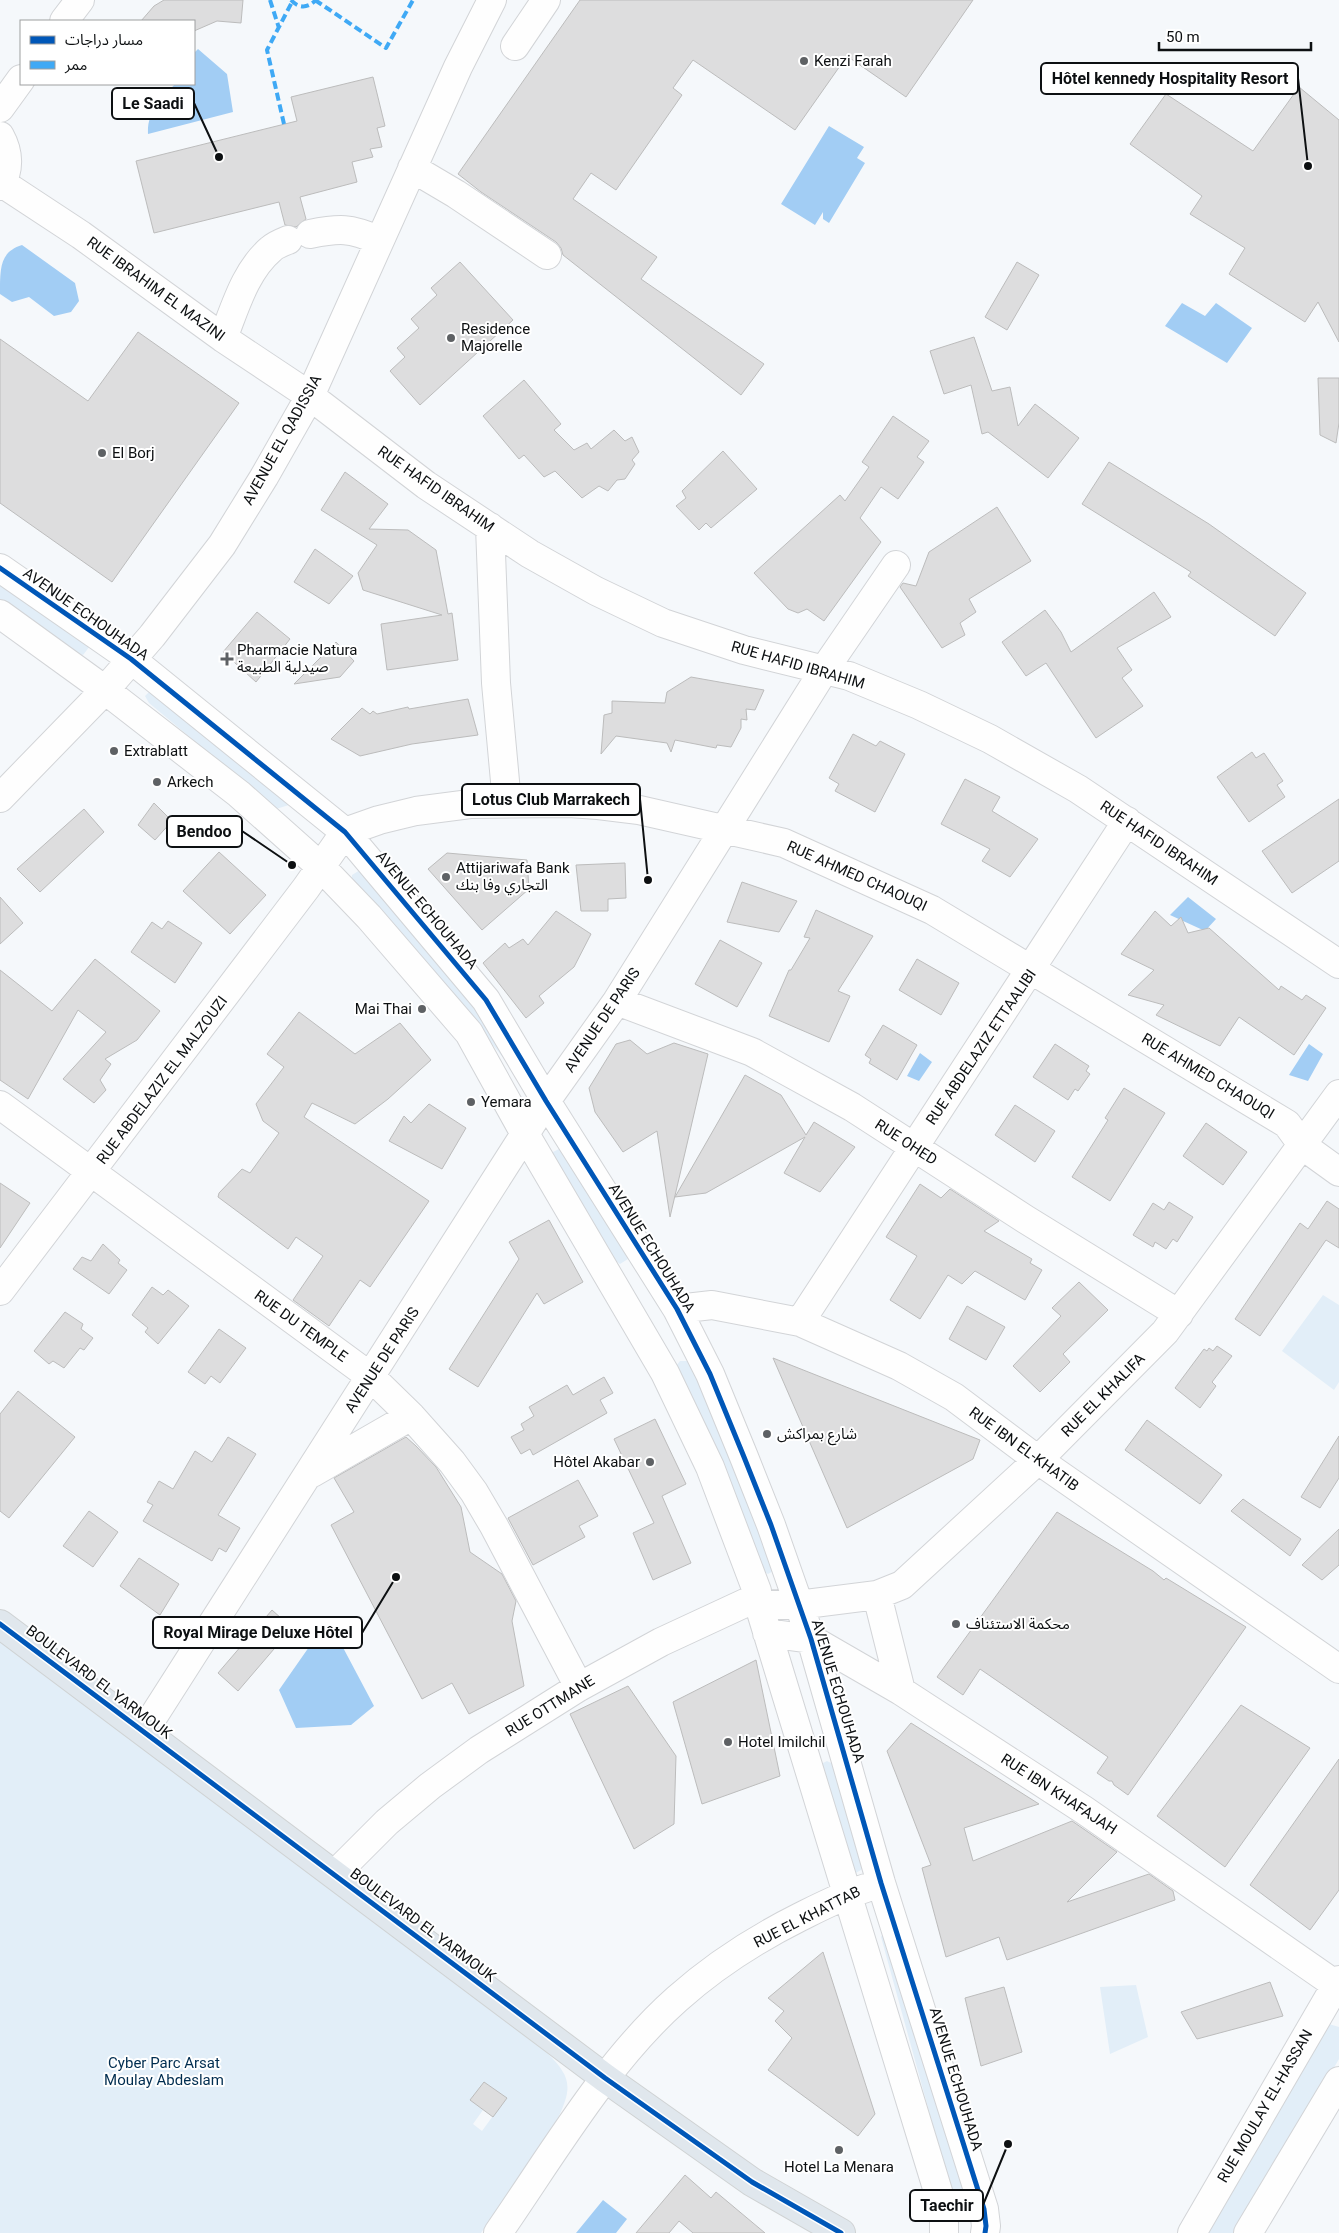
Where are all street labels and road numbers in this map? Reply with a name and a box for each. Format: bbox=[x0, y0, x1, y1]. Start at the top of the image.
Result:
street label: RUE IBRAHIM EL MAZINI bbox=[83, 233, 229, 345]
street label: AVENUE EL QADISSIA bbox=[239, 372, 325, 508]
street label: RUE HAFID IBRAHIM bbox=[374, 442, 498, 536]
street label: AVENUE ECHOUHADA bbox=[20, 564, 152, 664]
street label: RUE HAFID IBRAHIM bbox=[729, 637, 867, 693]
street label: RUE HAFID IBRAHIM bbox=[1097, 797, 1221, 889]
street label: RUE AHMED CHAOUQI bbox=[784, 837, 930, 915]
street label: AVENUE ECHOUHADA bbox=[372, 847, 482, 973]
street label: AVENUE DE PARIS bbox=[560, 964, 644, 1076]
street label: RUE ABDELAZIZ ETTAALIBI bbox=[922, 966, 1040, 1128]
street label: RUE ABDELAZIZ EL MALZOUZI bbox=[93, 992, 231, 1168]
street label: RUE AHMED CHAOUQI bbox=[1138, 1029, 1278, 1123]
street label: RUE OHED bbox=[871, 1115, 941, 1169]
street label: AVENUE ECHOUHADA bbox=[605, 1180, 699, 1316]
street label: RUE DU TEMPLE bbox=[251, 1286, 352, 1366]
street label: AVENUE DE PARIS bbox=[341, 1304, 423, 1416]
street label: RUE EL KHALIFA bbox=[1058, 1349, 1149, 1440]
street label: RUE IBN EL-KHATIB bbox=[966, 1403, 1082, 1495]
street label: AVENUE ECHOUHADA bbox=[808, 1617, 868, 1765]
street label: BOULEVARD EL YARMOUK bbox=[23, 1621, 176, 1743]
street label: RUE OTTMANE bbox=[502, 1671, 598, 1741]
street label: RUE IBN KHAFAJAH bbox=[998, 1750, 1120, 1838]
street label: BOULEVARD EL YARMOUK bbox=[347, 1864, 500, 1986]
street label: RUE EL KHATTAB bbox=[751, 1882, 863, 1952]
street label: AVENUE ECHOUHADA bbox=[926, 2005, 986, 2153]
street label: RUE MOULAY EL-HASSAN bbox=[1214, 2026, 1316, 2186]

